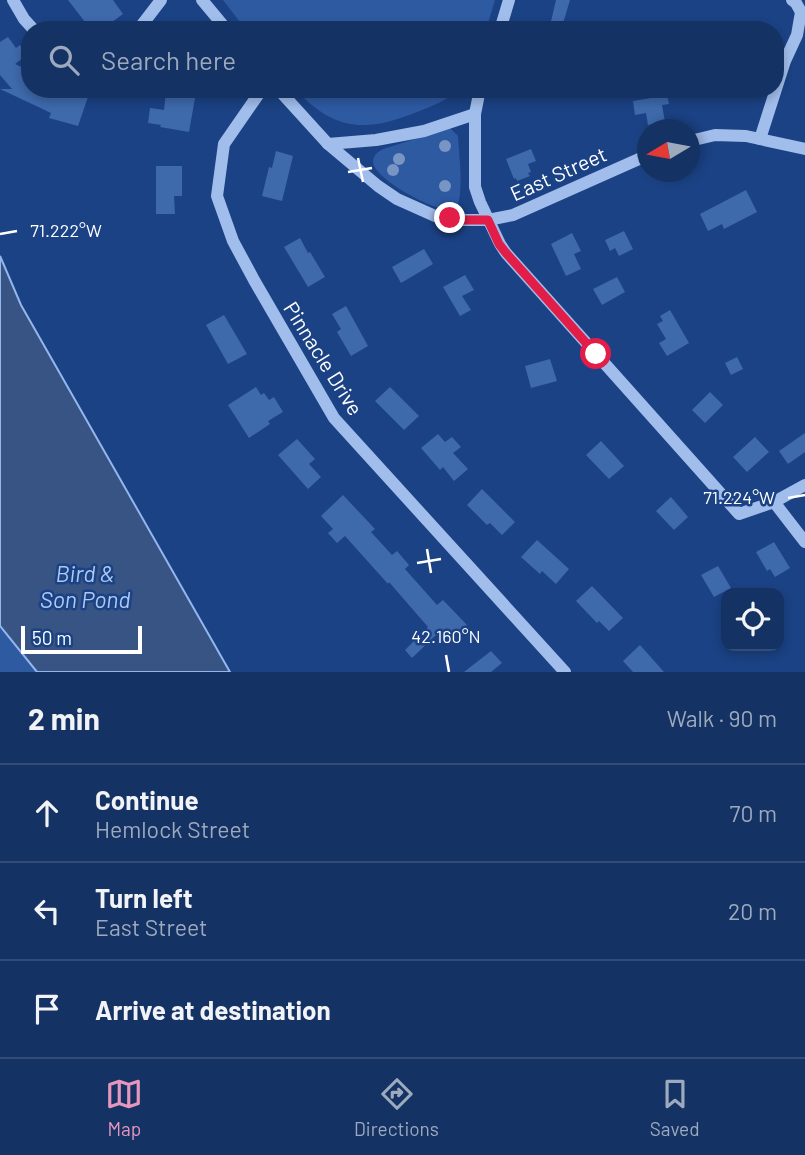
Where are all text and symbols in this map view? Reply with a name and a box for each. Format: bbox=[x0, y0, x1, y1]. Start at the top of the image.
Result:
search box bbox=[21, 21, 784, 98]
icon: search bbox=[45, 41, 83, 79]
text: Search here bbox=[101, 44, 236, 75]
north arrow bbox=[637, 119, 700, 182]
street label: East Street bbox=[506, 141, 610, 205]
route end bbox=[434, 202, 465, 233]
text: 71.222°W bbox=[30, 219, 102, 241]
street label: Pinnacle Drive bbox=[279, 297, 369, 419]
route start bbox=[580, 338, 611, 369]
text: 71.224°W bbox=[703, 486, 775, 508]
water label: Bird & Son Pond bbox=[40, 559, 130, 613]
map controls bbox=[721, 588, 784, 651]
button: locate bbox=[721, 588, 784, 651]
scale bar bbox=[21, 623, 142, 655]
text: 42.160°N bbox=[411, 625, 481, 647]
text: 50 m bbox=[32, 626, 72, 649]
text: 2 min bbox=[28, 700, 100, 736]
text: Walk · 90 m bbox=[667, 704, 777, 732]
text: Continue bbox=[95, 784, 199, 815]
icon: ahead bbox=[28, 794, 66, 832]
text: 70 m bbox=[730, 799, 777, 827]
text: Hemlock Street bbox=[95, 815, 250, 843]
text: Turn left bbox=[95, 882, 193, 913]
icon: left bbox=[28, 892, 66, 930]
text: 20 m bbox=[728, 897, 777, 925]
text: East Street bbox=[95, 913, 207, 941]
icon: arrive bbox=[28, 990, 66, 1028]
text: Arrive at destination bbox=[95, 994, 331, 1025]
tab: Map bbox=[105, 1075, 143, 1140]
tab: Directions bbox=[354, 1075, 439, 1140]
tab: Saved bbox=[650, 1075, 700, 1140]

